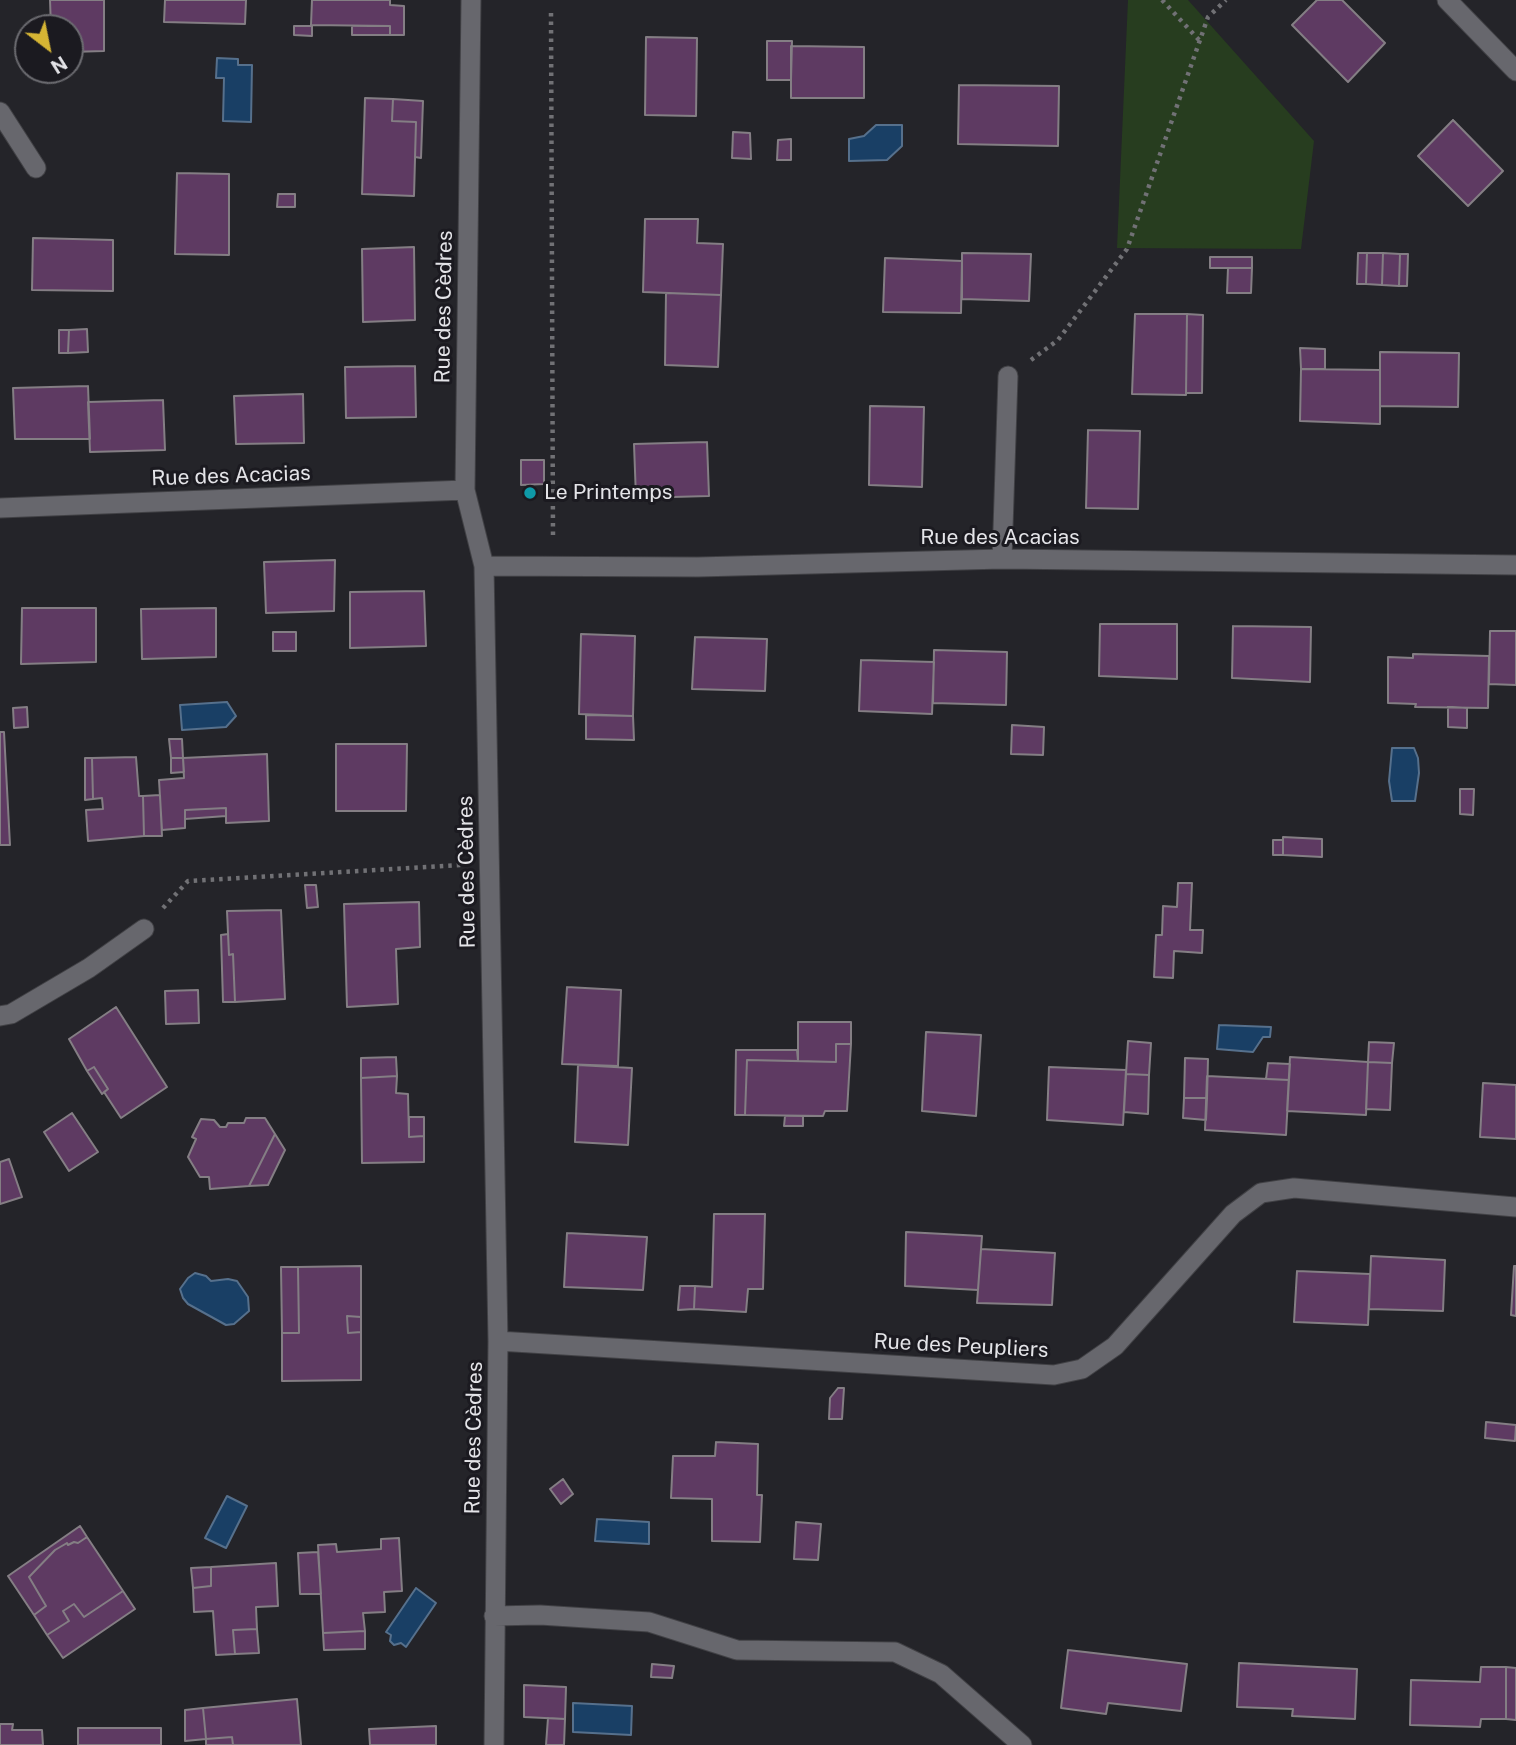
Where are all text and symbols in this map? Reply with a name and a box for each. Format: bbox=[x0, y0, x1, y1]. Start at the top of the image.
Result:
north arrow bbox=[14, 14, 84, 84]
text: N bbox=[47, 52, 71, 78]
street label: Rue des Cèdres bbox=[430, 230, 458, 384]
street label: Rue des Acacias bbox=[151, 461, 311, 491]
place label: Le Printemps bbox=[544, 480, 672, 506]
marker: Le Printemps bbox=[522, 485, 538, 501]
street label: Rue des Acacias bbox=[920, 525, 1080, 551]
street label: Rue des Cèdres bbox=[453, 795, 481, 949]
street label: Rue des Peupliers bbox=[873, 1329, 1049, 1363]
street label: Rue des Cèdres bbox=[460, 1361, 488, 1515]

